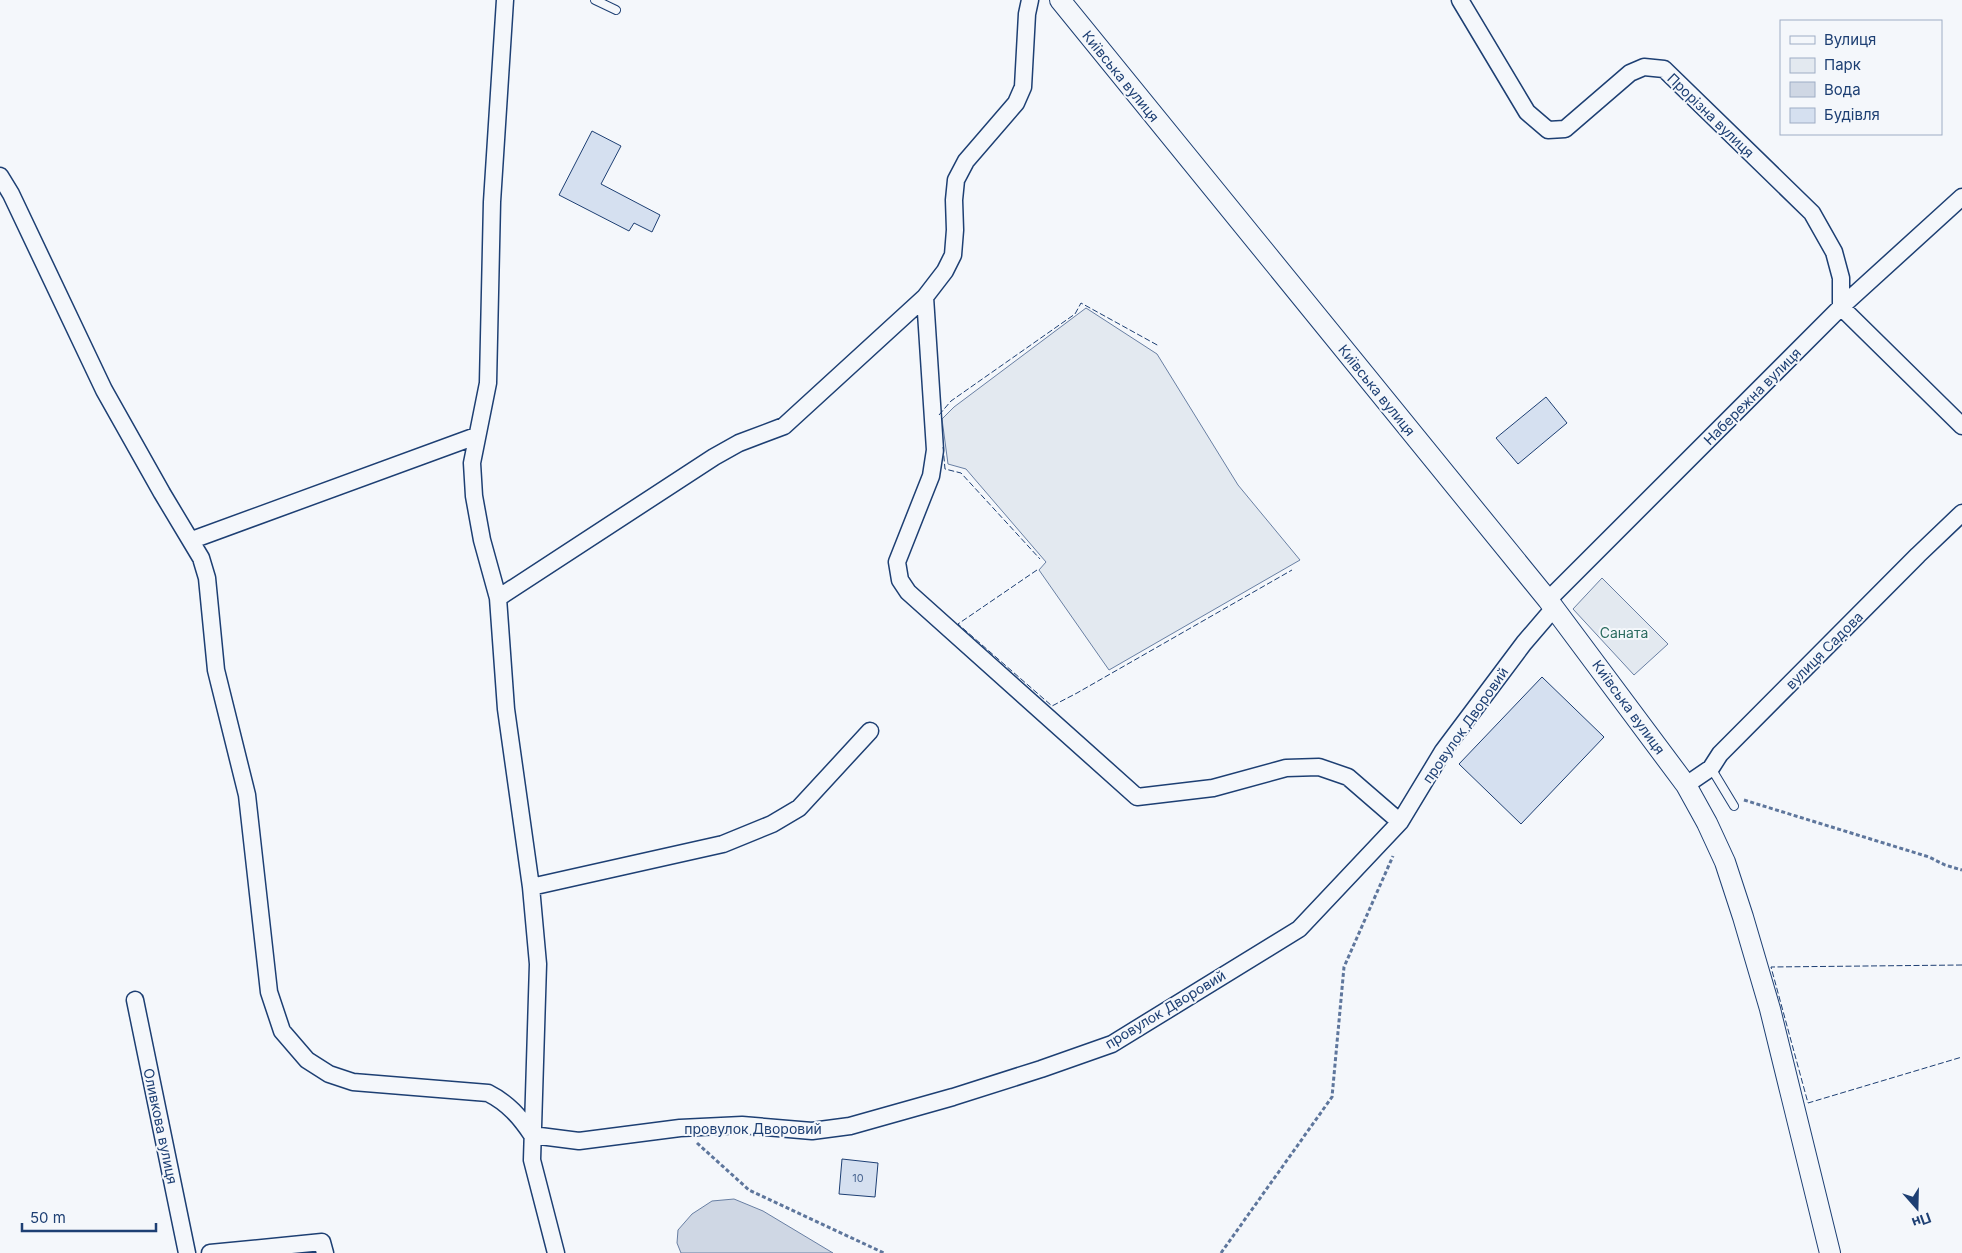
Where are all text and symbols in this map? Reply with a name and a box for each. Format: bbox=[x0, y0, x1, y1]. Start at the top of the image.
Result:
legend bbox=[1780, 20, 1942, 135]
street label: Київська вулиця bbox=[1079, 27, 1163, 125]
text: Вулиця bbox=[1824, 30, 1876, 49]
text: Парк bbox=[1824, 55, 1861, 74]
street label: Прорізна вулиця bbox=[1664, 69, 1758, 161]
text: Вода bbox=[1824, 80, 1861, 99]
text: Будівля bbox=[1824, 105, 1880, 124]
street label: Київська вулиця bbox=[1335, 341, 1419, 439]
street label: Набережна вулиця bbox=[1700, 344, 1804, 448]
street label: вулиця Садова bbox=[1782, 608, 1866, 692]
park label: Саната bbox=[1600, 624, 1648, 641]
street label: Київська вулиця bbox=[1589, 657, 1669, 757]
street label: провулок Дворовий bbox=[1419, 664, 1511, 786]
street label: провулок Дворовий bbox=[1102, 966, 1228, 1052]
street label: Оливкова вулиця bbox=[140, 1067, 182, 1185]
street label: провулок Дворовий bbox=[684, 1120, 822, 1137]
house number: 10 bbox=[852, 1171, 864, 1185]
north arrow bbox=[1892, 1183, 1942, 1233]
scale bar bbox=[22, 1200, 156, 1232]
text: 50 m bbox=[30, 1208, 66, 1227]
text: Пн bbox=[1910, 1209, 1934, 1232]

